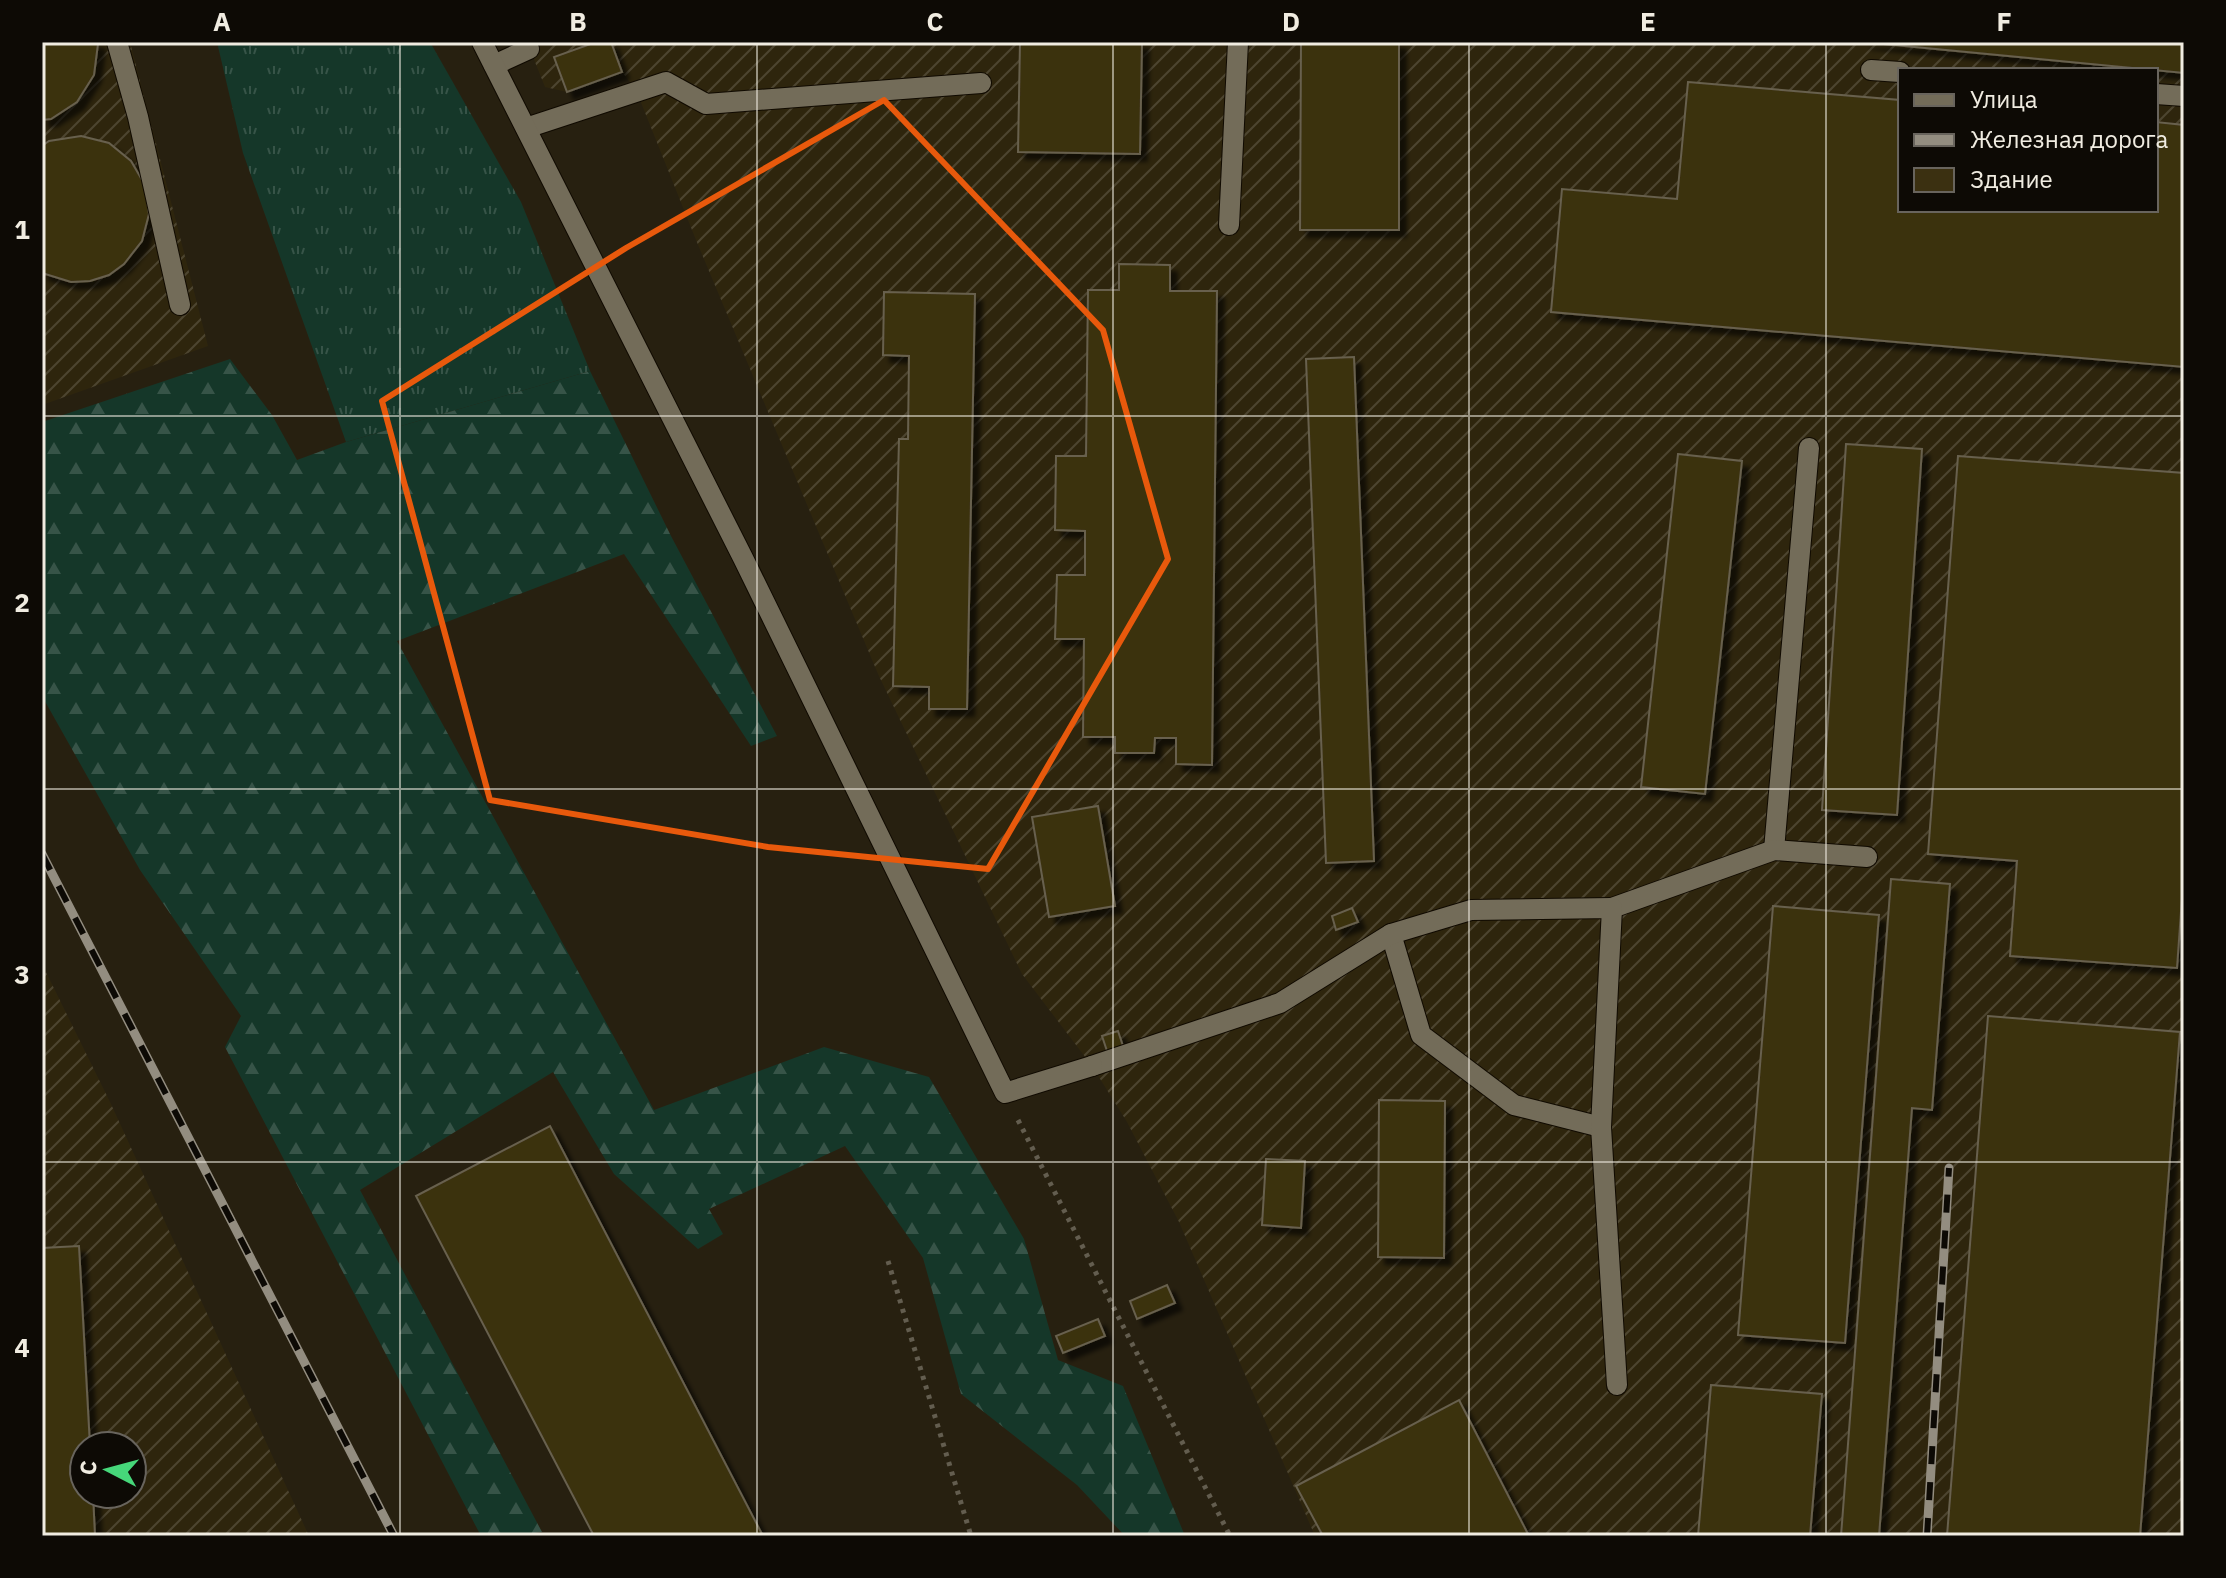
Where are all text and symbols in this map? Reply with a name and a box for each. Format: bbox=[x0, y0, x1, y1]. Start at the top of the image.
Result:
text: A bbox=[213, 4, 231, 38]
text: B bbox=[569, 4, 587, 38]
text: C bbox=[927, 4, 944, 38]
text: D bbox=[1282, 4, 1300, 38]
text: E bbox=[1640, 4, 1656, 38]
text: F bbox=[1996, 4, 2012, 38]
legend bbox=[1898, 68, 2158, 212]
text: Улица bbox=[1970, 83, 2038, 115]
text: Железная дорога bbox=[1970, 123, 2168, 155]
text: Здание bbox=[1970, 163, 2053, 195]
text: 1 bbox=[14, 212, 30, 246]
text: 2 bbox=[14, 585, 30, 619]
text: 3 bbox=[14, 957, 30, 991]
text: 4 bbox=[14, 1330, 30, 1364]
north arrow bbox=[68, 1430, 148, 1510]
text: С bbox=[72, 1459, 103, 1476]

